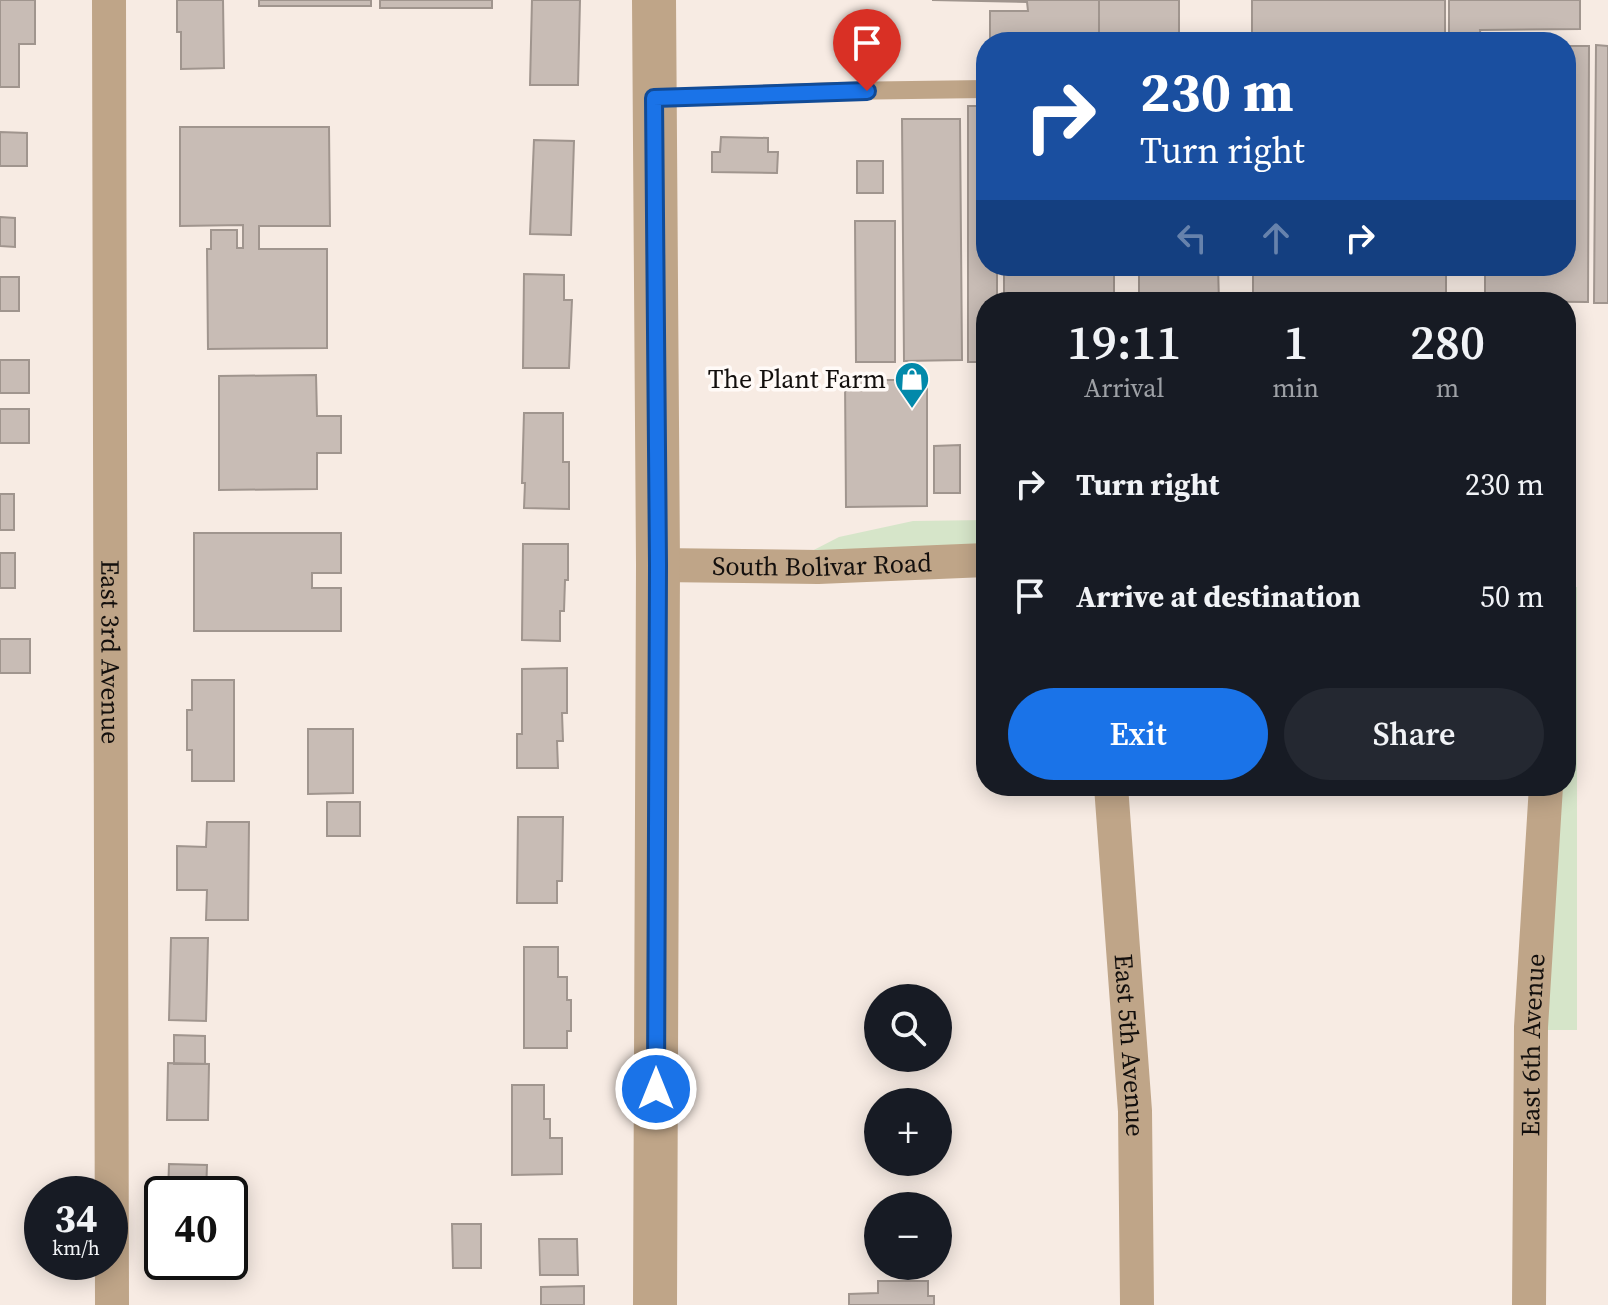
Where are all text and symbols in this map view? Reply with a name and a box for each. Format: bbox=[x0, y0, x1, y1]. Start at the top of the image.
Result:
pin bbox=[833, 9, 901, 91]
icon: arrive bbox=[845, 21, 889, 65]
text: 230 m bbox=[1140, 53, 1294, 130]
icon: right bbox=[1008, 64, 1112, 168]
text: Turn right bbox=[1140, 126, 1305, 175]
icon: left bbox=[1170, 216, 1214, 260]
icon: ahead bbox=[1254, 216, 1298, 260]
icon: right bbox=[1338, 216, 1382, 260]
text: 19:11 bbox=[1067, 309, 1181, 375]
text: 1 bbox=[1283, 309, 1308, 375]
text: 280 bbox=[1410, 309, 1485, 375]
shop icon: The Plant Farm bbox=[893, 360, 931, 410]
place label: The Plant Farm bbox=[708, 361, 886, 397]
text: Arrival bbox=[1084, 370, 1164, 406]
text: min bbox=[1272, 370, 1319, 406]
text: m bbox=[1436, 370, 1459, 406]
icon: right bbox=[1008, 462, 1052, 506]
text: Turn right bbox=[1076, 464, 1219, 505]
text: 230 m bbox=[1465, 464, 1544, 505]
street label: South Bolivar Road bbox=[712, 544, 933, 585]
street label: East 3rd Avenue bbox=[92, 560, 129, 744]
icon: arrive bbox=[1008, 574, 1052, 618]
text: Arrive at destination bbox=[1076, 576, 1361, 617]
text: 50 m bbox=[1480, 576, 1544, 617]
button: Exit bbox=[1008, 688, 1268, 780]
button: Share bbox=[1284, 688, 1544, 780]
street label: East 6th Avenue bbox=[1512, 952, 1554, 1137]
street label: East 5th Avenue bbox=[1105, 953, 1153, 1137]
map controls bbox=[864, 984, 952, 1280]
button: search bbox=[864, 984, 952, 1072]
position arrow bbox=[614, 1047, 698, 1131]
button: + bbox=[864, 1088, 952, 1176]
speed limit sign: 40 bbox=[144, 1176, 248, 1280]
text: 34 bbox=[54, 1191, 98, 1245]
button: − bbox=[864, 1192, 952, 1280]
text: km/h bbox=[52, 1234, 100, 1262]

